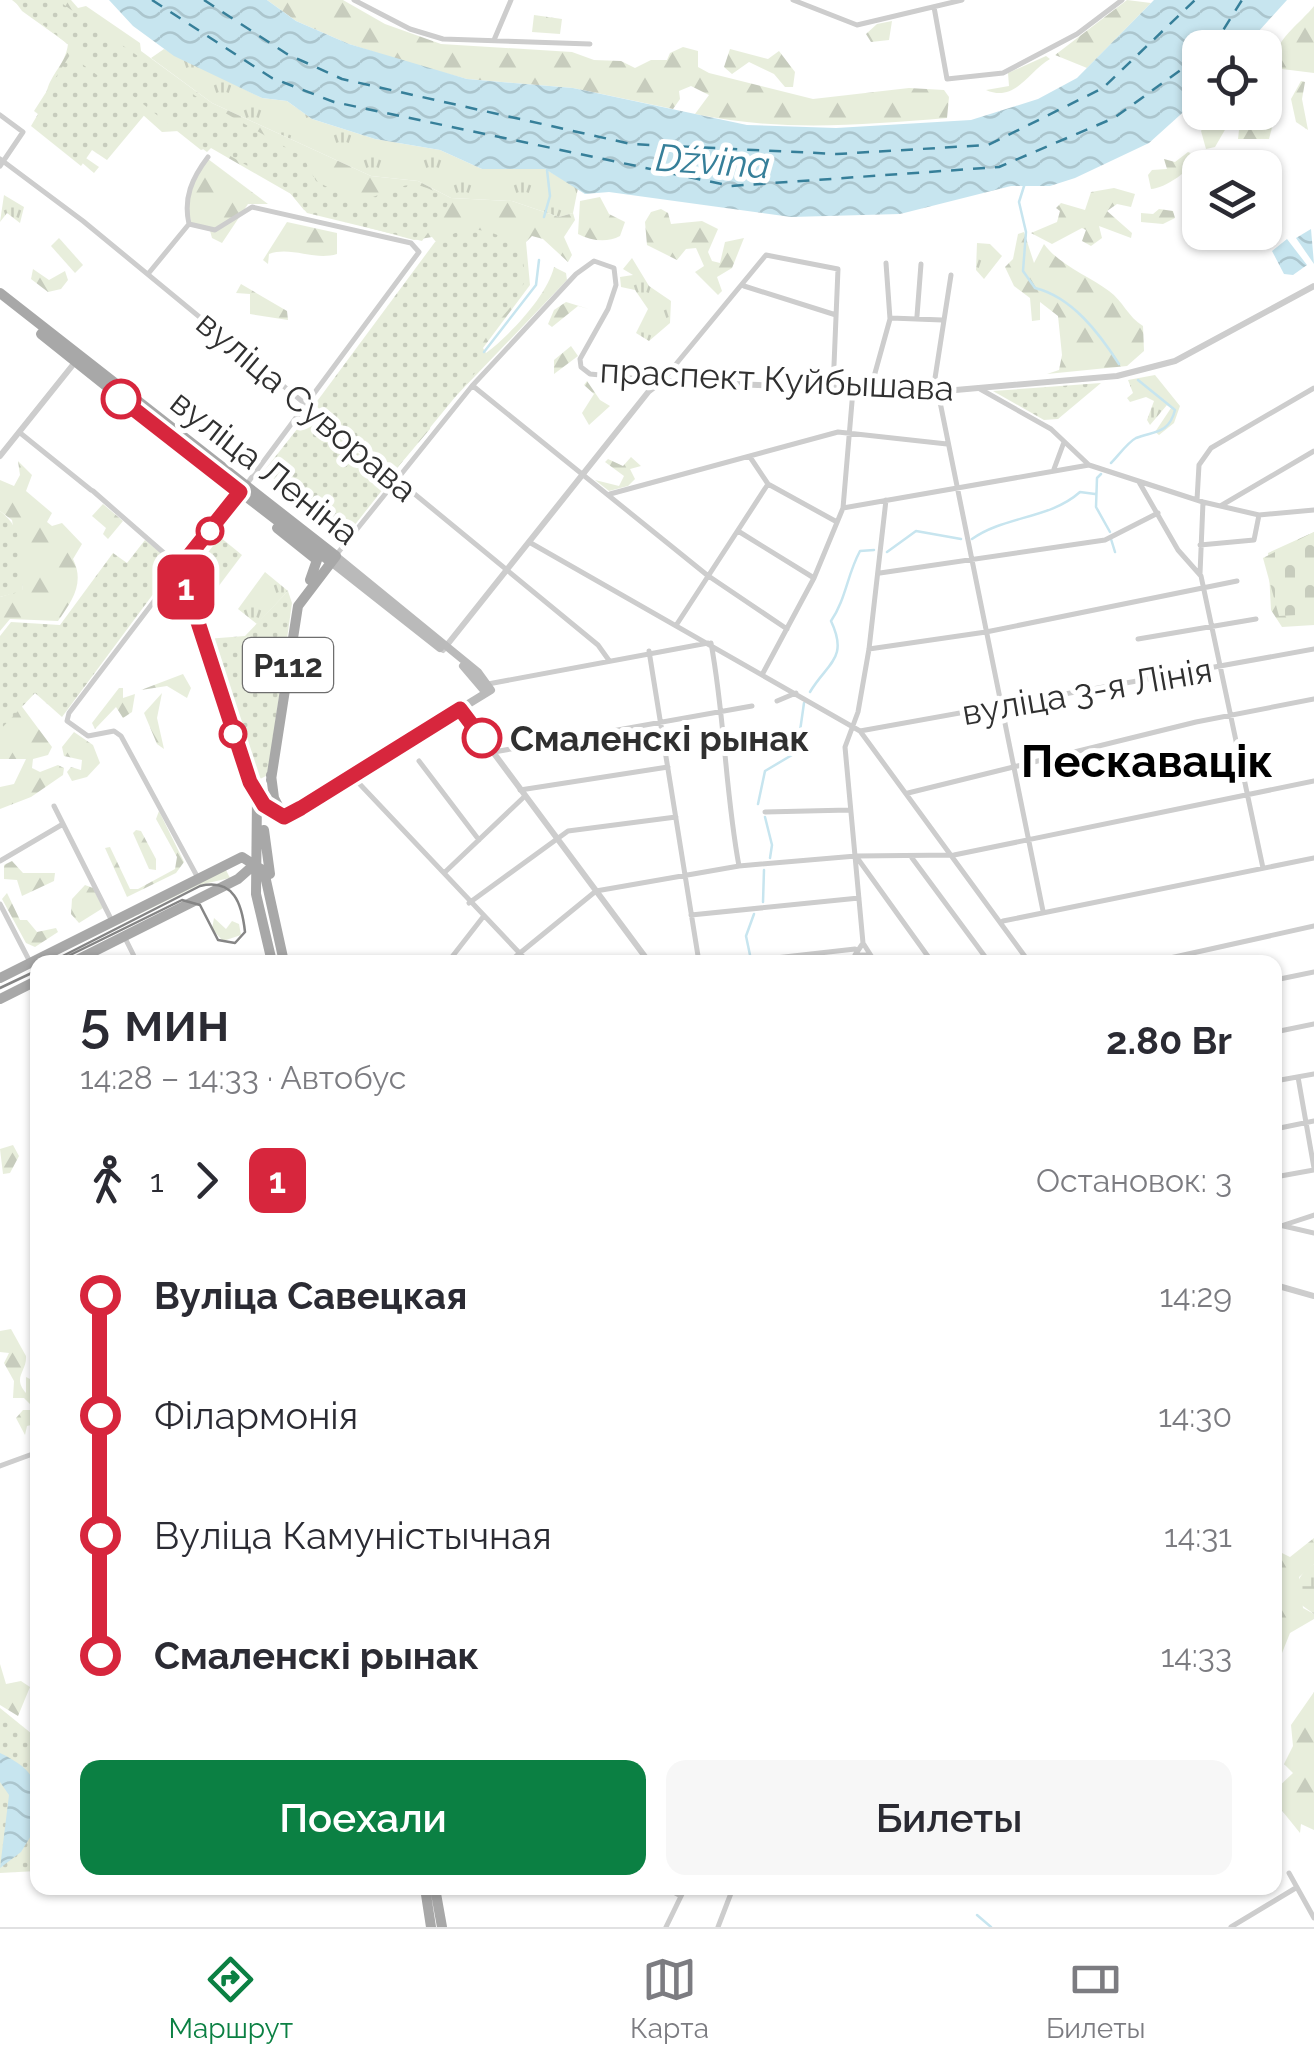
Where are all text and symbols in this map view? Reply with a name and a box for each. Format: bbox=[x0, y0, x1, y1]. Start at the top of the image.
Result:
map controls bbox=[1182, 30, 1282, 250]
button: locate bbox=[1182, 30, 1282, 130]
water label: Dźvina bbox=[654, 135, 772, 187]
button: layers bbox=[1182, 150, 1282, 250]
street label: вуліца Суворава bbox=[189, 302, 425, 510]
street label: праспект Куйбышава bbox=[599, 349, 955, 409]
unlabelled marker bbox=[102, 380, 140, 418]
street label: вуліца Леніна bbox=[163, 381, 367, 553]
unlabelled marker bbox=[197, 518, 223, 544]
line badge: 1 bbox=[154, 554, 218, 620]
text: 1 bbox=[177, 567, 195, 608]
road number: Р112 bbox=[243, 638, 333, 692]
street label: вуліца 3-я Лінія bbox=[959, 649, 1215, 733]
place label: Смаленскі рынак bbox=[510, 718, 810, 759]
marker: Смаленскі рынак bbox=[463, 719, 501, 757]
unlabelled marker bbox=[220, 721, 246, 747]
district label: Пескавацік bbox=[1021, 735, 1273, 788]
text: 5 мин bbox=[80, 989, 230, 1054]
text: 2.80 Br bbox=[1106, 1018, 1232, 1063]
text: 14:28 – 14:33 · Автобус bbox=[80, 1059, 406, 1096]
icon: walk bbox=[80, 1153, 135, 1208]
icon: forward bbox=[179, 1153, 234, 1208]
text: 1 bbox=[269, 1160, 286, 1201]
text: 1 bbox=[150, 1162, 164, 1199]
text: Остановок: 3 bbox=[1036, 1162, 1232, 1199]
text: Вуліца Савецкая bbox=[154, 1273, 467, 1318]
text: 14:29 bbox=[1159, 1277, 1232, 1314]
text: Філармонія bbox=[154, 1393, 358, 1438]
text: 14:30 bbox=[1158, 1397, 1232, 1434]
text: Вуліца Камуністычная bbox=[154, 1513, 552, 1558]
text: 14:31 bbox=[1164, 1517, 1232, 1554]
text: Смаленскі рынак bbox=[154, 1633, 479, 1678]
text: 14:33 bbox=[1161, 1637, 1232, 1674]
button: Поехали bbox=[80, 1760, 646, 1875]
button: Билеты bbox=[666, 1760, 1232, 1875]
tab: Маршрут bbox=[168, 1952, 293, 2045]
tab: Карта bbox=[630, 1952, 709, 2045]
tab: Билеты bbox=[1046, 1952, 1146, 2045]

